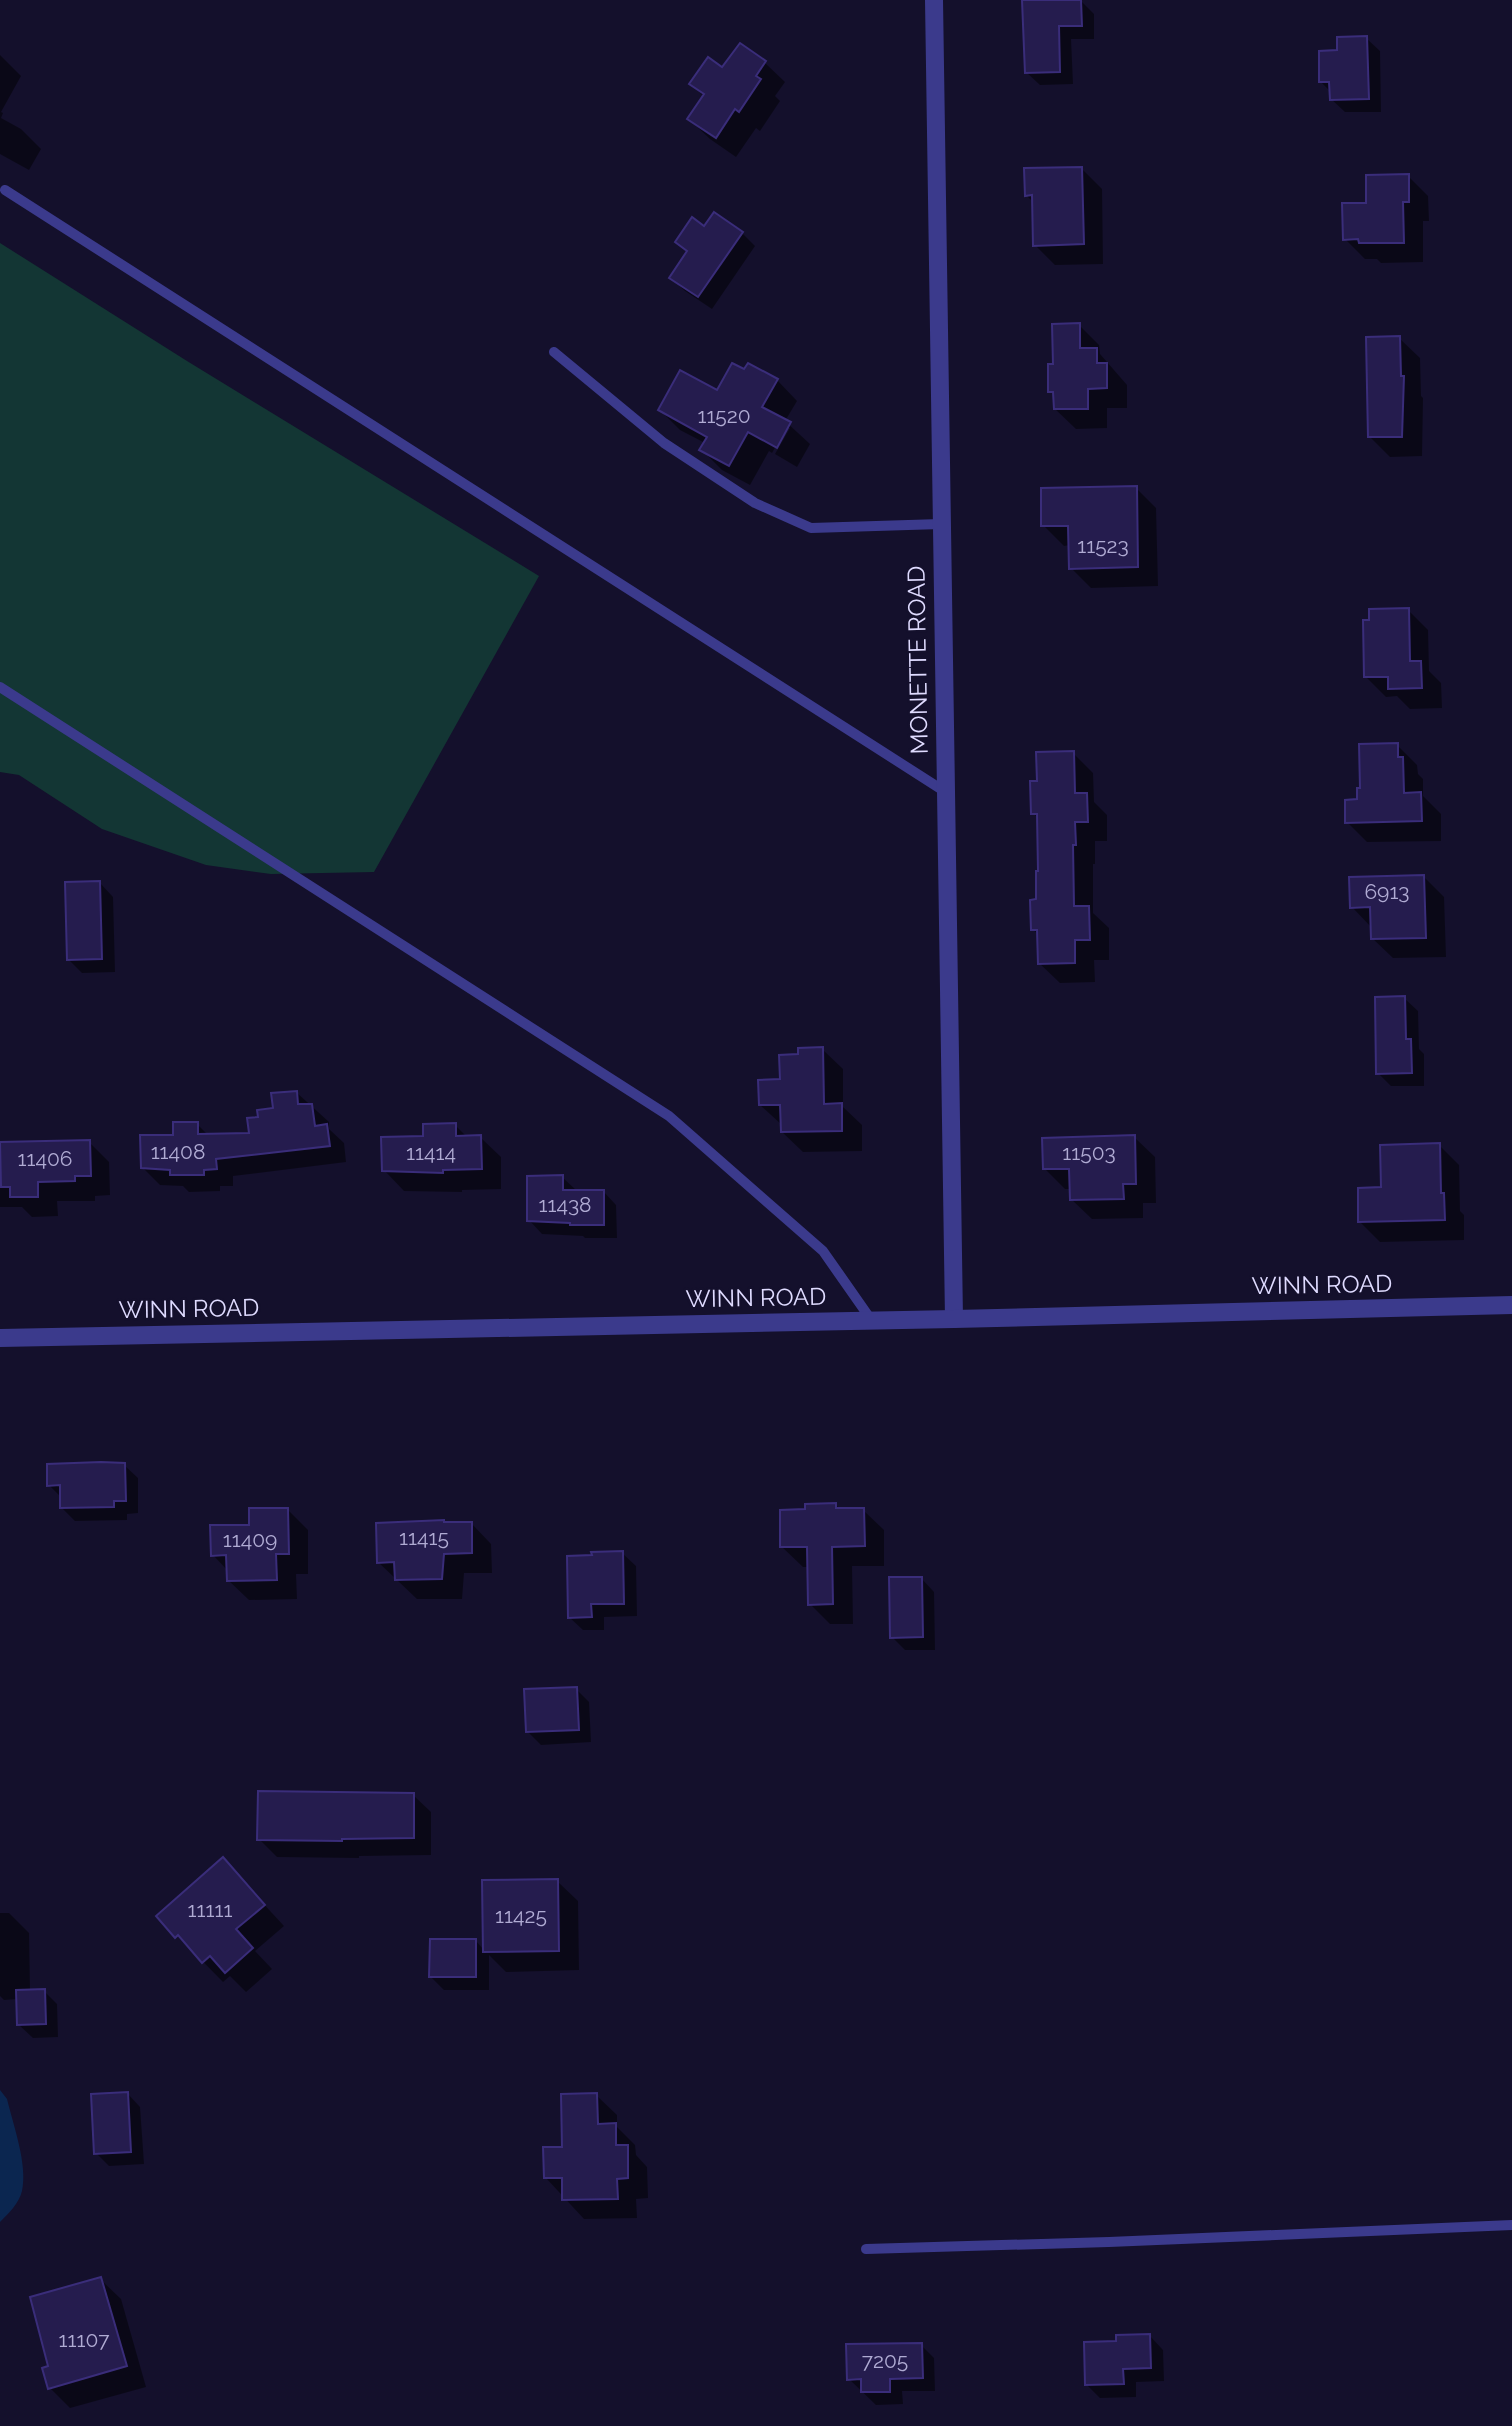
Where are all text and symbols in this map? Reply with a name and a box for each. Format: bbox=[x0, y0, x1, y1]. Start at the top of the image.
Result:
house number: 11520 bbox=[697, 403, 751, 428]
house number: 11523 bbox=[1077, 533, 1129, 558]
street label: MONETTE ROAD bbox=[901, 565, 934, 755]
house number: 6913 bbox=[1364, 879, 1410, 904]
house number: 11408 bbox=[151, 1139, 205, 1164]
house number: 11414 bbox=[406, 1140, 456, 1165]
house number: 11503 bbox=[1062, 1140, 1116, 1165]
house number: 11406 bbox=[18, 1146, 72, 1171]
house number: 11438 bbox=[538, 1192, 592, 1217]
street label: WINN ROAD bbox=[1251, 1269, 1393, 1300]
street label: WINN ROAD bbox=[685, 1282, 827, 1313]
street label: WINN ROAD bbox=[118, 1293, 260, 1324]
house number: 11415 bbox=[399, 1525, 449, 1550]
house number: 11409 bbox=[223, 1527, 277, 1552]
house number: 11111 bbox=[188, 1897, 232, 1922]
house number: 11425 bbox=[495, 1903, 547, 1928]
house number: 11107 bbox=[59, 2327, 110, 2352]
house number: 7205 bbox=[862, 2348, 908, 2373]

